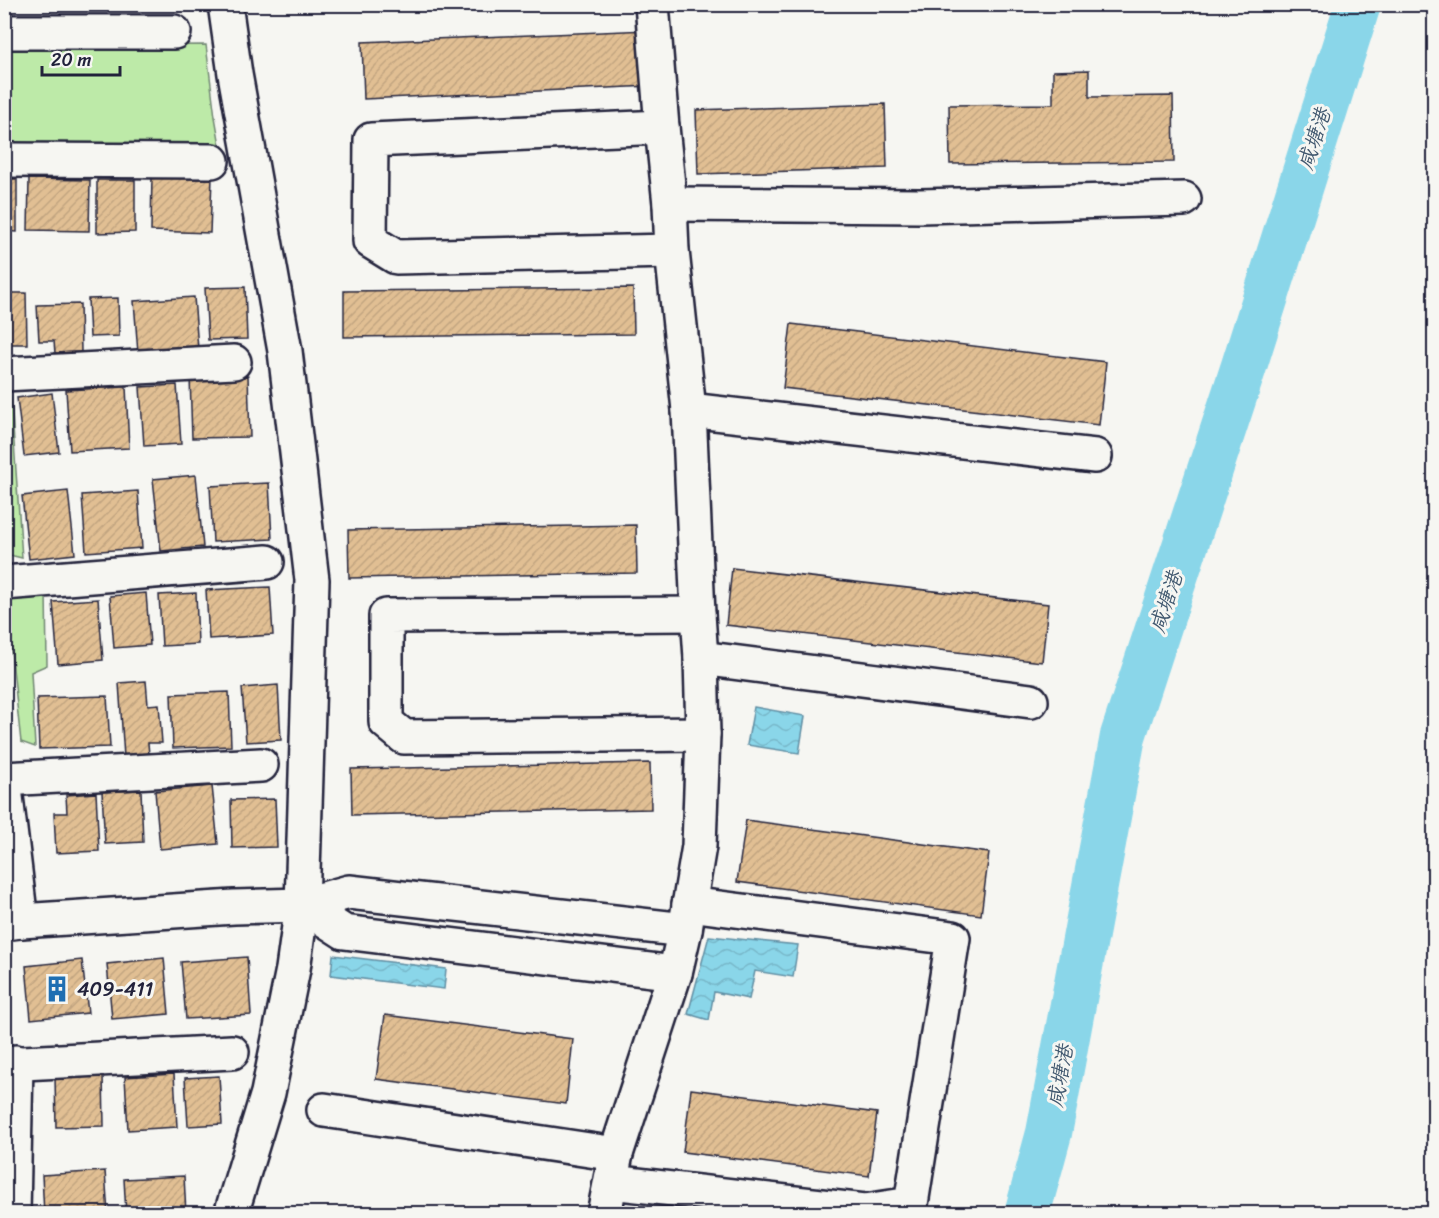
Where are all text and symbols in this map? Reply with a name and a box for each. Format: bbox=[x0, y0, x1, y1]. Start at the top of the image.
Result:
scale bar bbox=[42, 39, 120, 77]
text: 20 m bbox=[51, 44, 91, 76]
water label: 咸塘港 bbox=[1286, 101, 1342, 175]
water label: 咸塘港 bbox=[1138, 564, 1194, 638]
place label: 409-411 bbox=[77, 972, 153, 1007]
building icon: 409-411 bbox=[42, 974, 72, 1004]
water label: 咸塘港 bbox=[1036, 1040, 1085, 1110]

